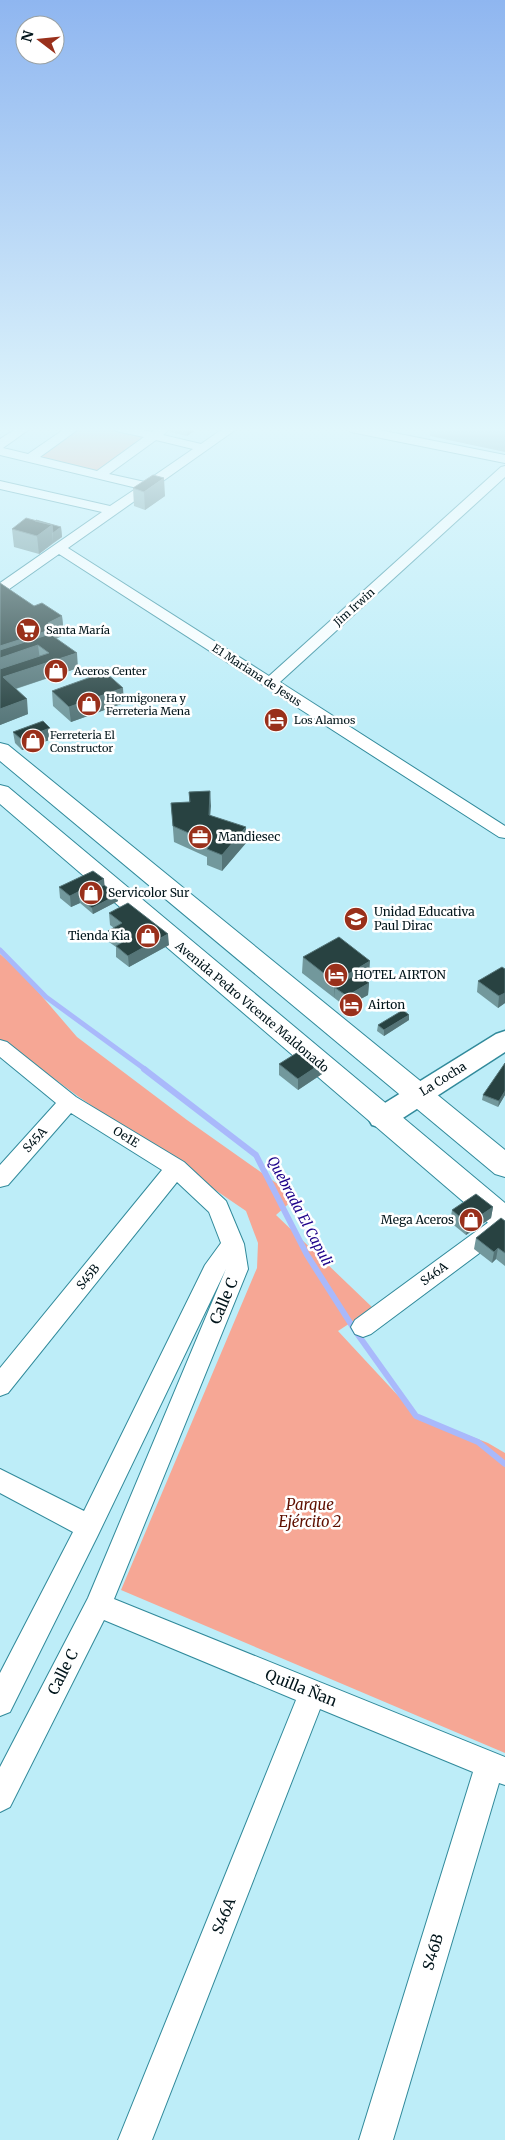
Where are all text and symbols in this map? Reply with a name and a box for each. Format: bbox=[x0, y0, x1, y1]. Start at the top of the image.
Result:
north arrow bbox=[15, 15, 65, 65]
text: N bbox=[17, 29, 38, 44]
street label: Jim Irwin bbox=[330, 585, 378, 630]
supermarket icon: Santa María bbox=[15, 617, 41, 643]
place label: Santa María bbox=[46, 623, 110, 637]
street label: E1 Mariana de Jesus bbox=[210, 641, 304, 709]
shop icon: Aceros Center bbox=[43, 658, 69, 684]
place label: Aceros Center bbox=[73, 664, 147, 678]
shop icon: Hormigonera y Ferreteria Mena bbox=[76, 691, 102, 717]
place label: Hormigonera y Ferreteria Mena bbox=[106, 691, 190, 718]
hotel icon: Los Alamos bbox=[263, 707, 289, 733]
place label: Los Alamos bbox=[294, 713, 355, 727]
shop icon: Ferreteria El Constructor bbox=[20, 728, 46, 754]
place label: Ferreteria El Constructor bbox=[50, 728, 115, 755]
office icon: Mandiesec bbox=[187, 824, 213, 850]
place label: Mandiesec bbox=[218, 829, 280, 844]
shop icon: Servicolor Sur bbox=[78, 880, 104, 906]
place label: Servicolor Sur bbox=[108, 885, 190, 900]
place label: Unidad Educativa Paul Dirac bbox=[374, 904, 475, 933]
school or university icon: Unidad Educativa Paul Dirac bbox=[343, 906, 369, 932]
shop icon: Tienda Kia bbox=[135, 923, 161, 949]
place label: Tienda Kia bbox=[68, 928, 131, 943]
street label: Avenida Pedro Vicente Maldonado bbox=[172, 937, 332, 1075]
hotel icon: HOTEL AIRTON bbox=[323, 962, 349, 988]
place label: HOTEL AIRTON bbox=[354, 967, 446, 982]
hotel icon: Airton bbox=[338, 992, 364, 1018]
place label: Airton bbox=[367, 997, 405, 1012]
street label: La Cocha bbox=[417, 1058, 469, 1099]
street label: Oe1E bbox=[111, 1123, 142, 1150]
street label: S45A bbox=[19, 1124, 50, 1155]
water label: Quebrada El Capuli bbox=[263, 1153, 337, 1269]
shop icon: Mega Aceros bbox=[458, 1207, 484, 1233]
place label: Mega Aceros bbox=[381, 1212, 454, 1227]
street label: S46A bbox=[417, 1258, 451, 1289]
street label: S45B bbox=[73, 1261, 102, 1292]
street label: Calle C bbox=[205, 1275, 242, 1327]
park label: Parque Ejército 2 bbox=[279, 1495, 341, 1531]
street label: Calle C bbox=[43, 1646, 82, 1698]
street label: Quilla Ñan bbox=[263, 1665, 340, 1711]
street label: S46A bbox=[208, 1894, 240, 1937]
street label: S46B bbox=[418, 1931, 447, 1972]

